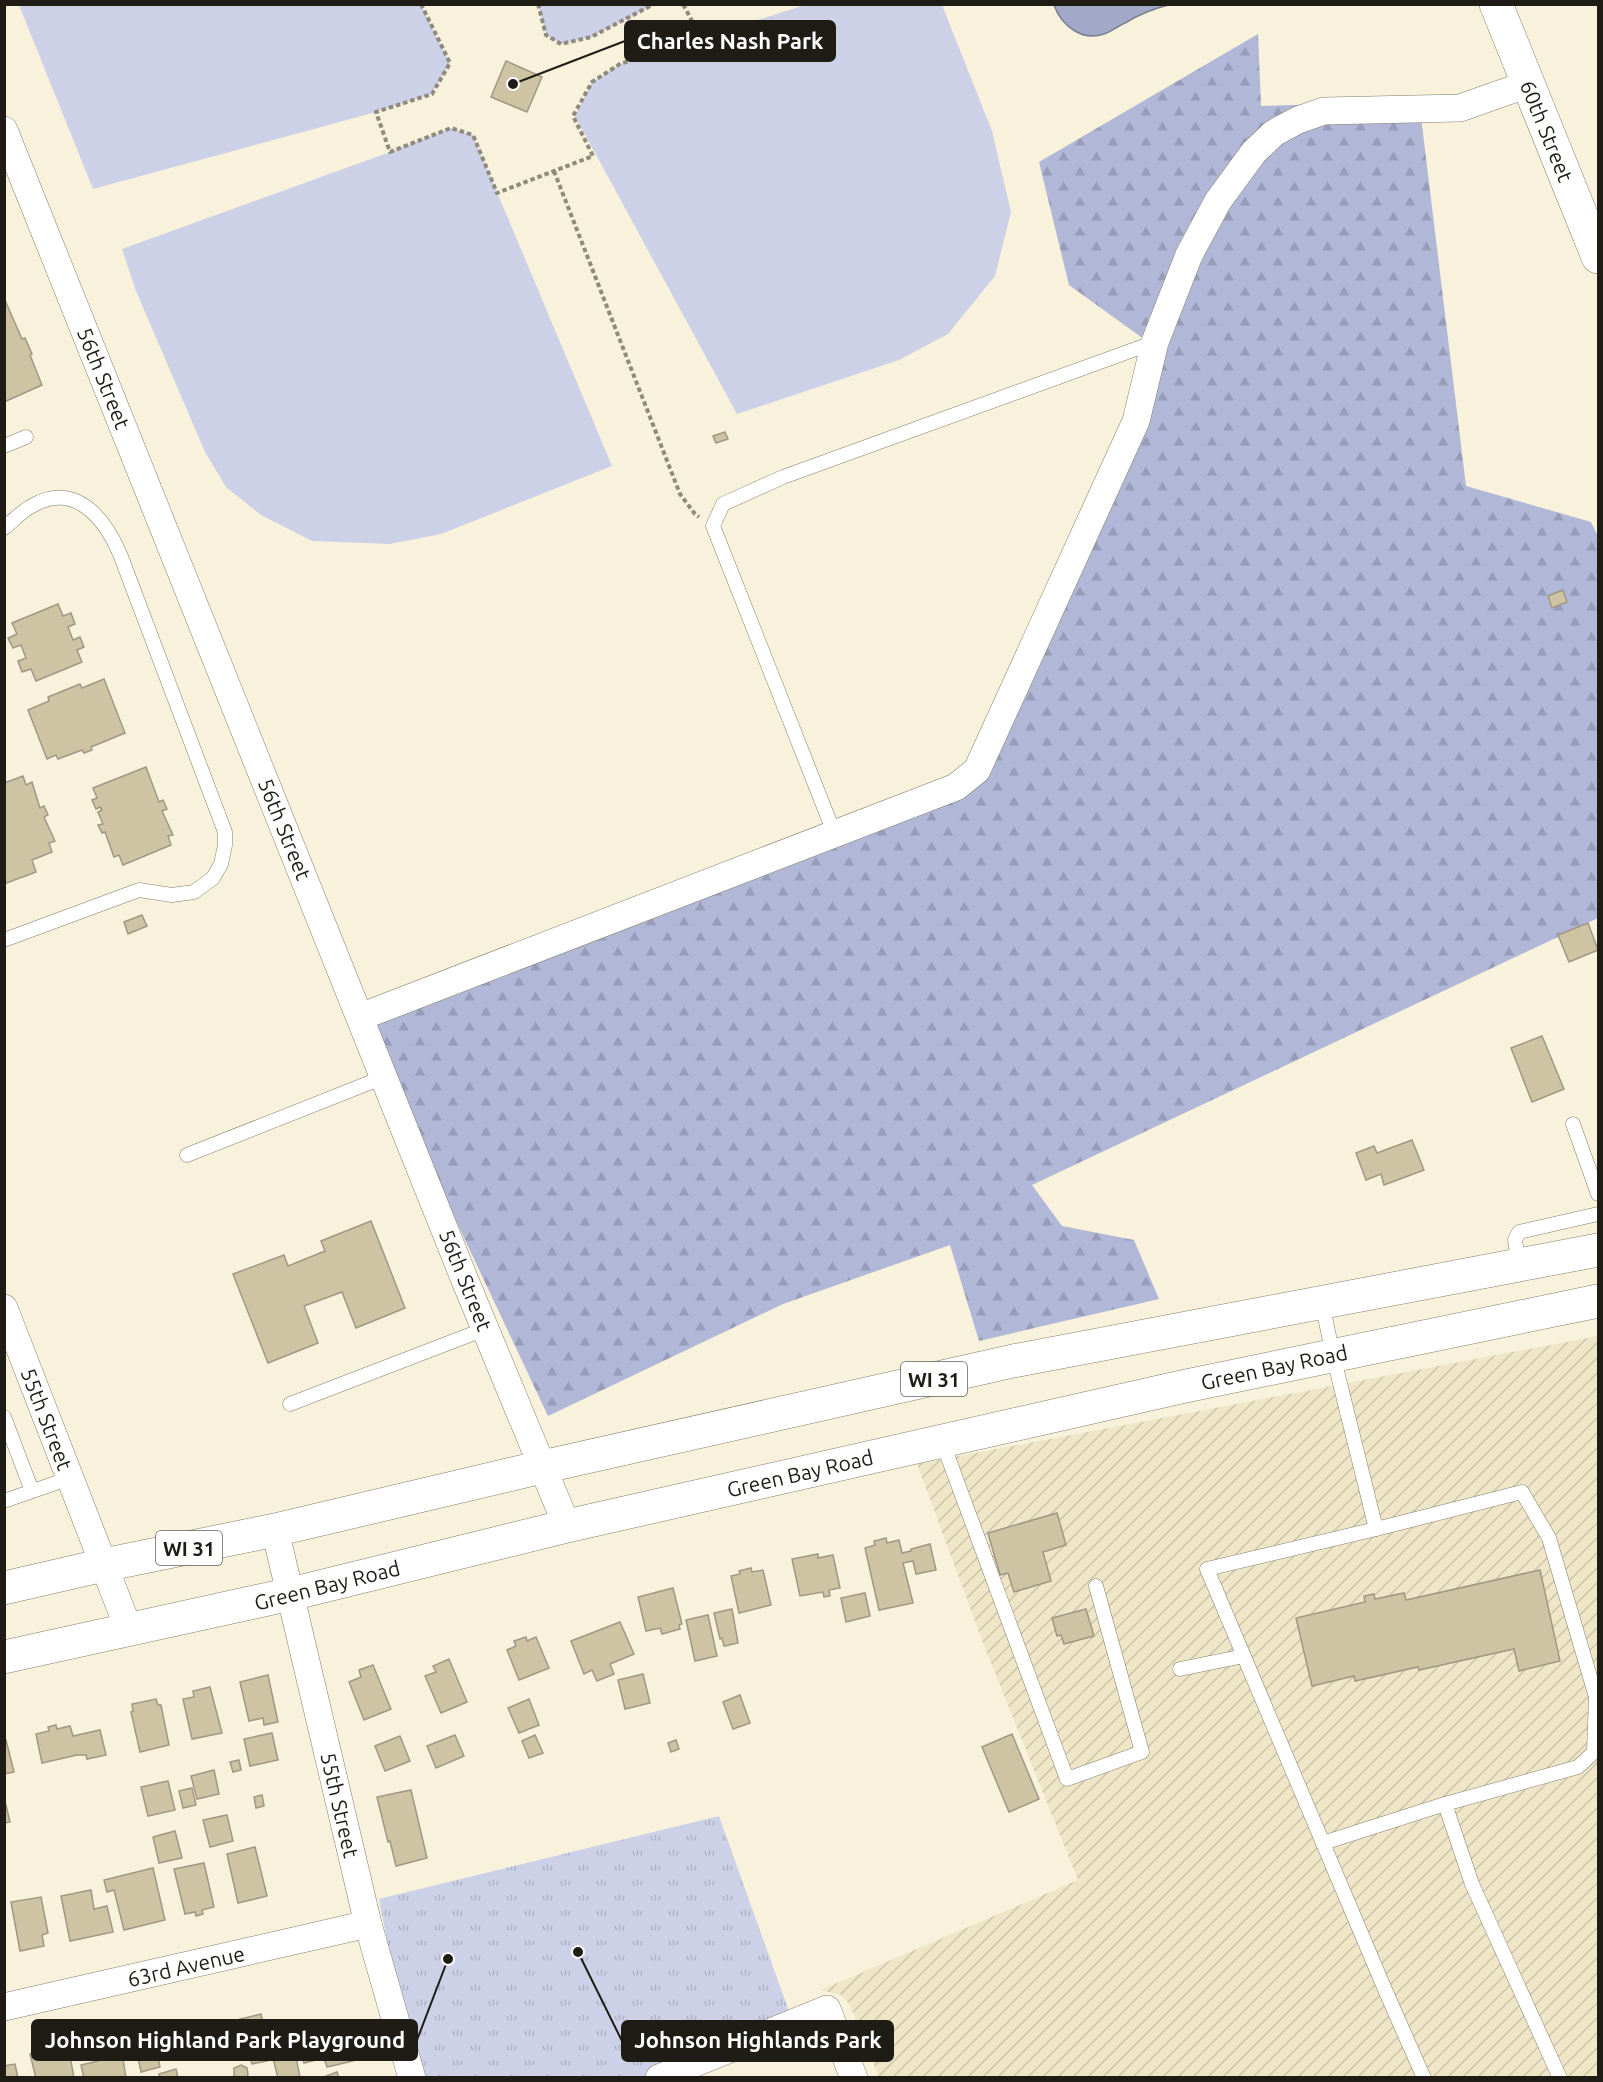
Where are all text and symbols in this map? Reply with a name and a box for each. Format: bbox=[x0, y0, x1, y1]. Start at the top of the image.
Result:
callout: Charles Nash Park bbox=[625, 21, 835, 61]
text: Charles Nash Park bbox=[637, 28, 824, 53]
street label: 60th Street bbox=[1516, 77, 1578, 185]
street label: 56th Street bbox=[73, 324, 135, 432]
street label: 56th Street bbox=[254, 775, 316, 883]
street label: 56th Street bbox=[435, 1226, 497, 1334]
street label: Green Bay Road bbox=[1198, 1340, 1350, 1394]
road number: WI 31 bbox=[901, 1362, 967, 1396]
street label: 55th Street bbox=[17, 1365, 77, 1473]
street label: Green Bay Road bbox=[725, 1445, 875, 1501]
road number: WI 31 bbox=[156, 1531, 222, 1565]
street label: Green Bay Road bbox=[252, 1555, 402, 1615]
street label: 55th Street bbox=[316, 1750, 364, 1860]
street label: 63rd Avenue bbox=[125, 1941, 247, 1991]
callout: Johnson Highland Park Playground bbox=[32, 2020, 417, 2060]
callout: Johnson Highlands Park bbox=[622, 2021, 893, 2061]
text: Johnson Highland Park Playground bbox=[45, 2027, 405, 2052]
text: Johnson Highlands Park bbox=[634, 2027, 882, 2052]

